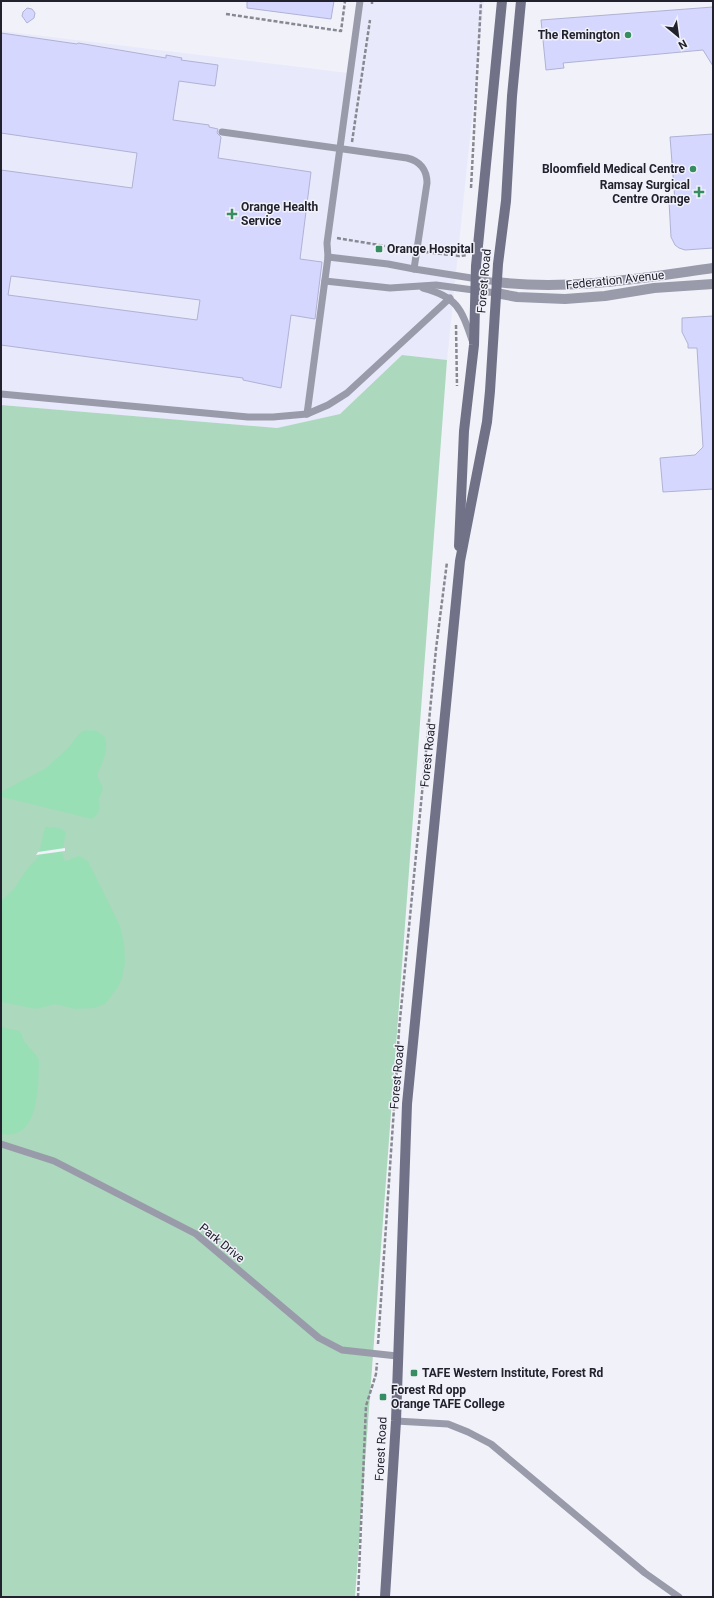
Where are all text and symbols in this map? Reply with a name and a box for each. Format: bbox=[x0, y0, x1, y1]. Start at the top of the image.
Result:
north arrow bbox=[658, 16, 698, 56]
place label: The Remington bbox=[538, 28, 620, 42]
marker: The Remington bbox=[623, 30, 633, 40]
text: N bbox=[676, 37, 689, 52]
place label: Bloomfield Medical Centre bbox=[542, 162, 686, 176]
marker: Bloomfield Medical Centre bbox=[688, 164, 698, 174]
place label: Ramsay Surgical Centre Orange bbox=[600, 178, 691, 206]
marker: Ramsay Surgical Centre Orange bbox=[693, 186, 705, 198]
place label: Orange Health Service bbox=[241, 200, 319, 228]
marker: Orange Health Service bbox=[226, 208, 238, 220]
place label: Orange Hospital bbox=[387, 242, 474, 256]
marker: Orange Hospital bbox=[374, 244, 384, 254]
street label: Forest Road bbox=[474, 248, 494, 314]
street label: Federation Avenue bbox=[565, 268, 665, 292]
street label: Forest Road bbox=[418, 722, 438, 788]
street label: Forest Road bbox=[387, 1044, 407, 1110]
street label: Park Drive bbox=[197, 1221, 247, 1265]
place label: TAFE Western Institute, Forest Rd bbox=[422, 1366, 604, 1380]
marker: TAFE Western Institute, Forest Rd bbox=[409, 1368, 419, 1378]
place label: Forest Rd opp Orange TAFE College bbox=[391, 1383, 505, 1411]
marker: Forest Rd opp Orange TAFE College bbox=[378, 1392, 388, 1402]
street label: Forest Road bbox=[372, 1417, 390, 1481]

